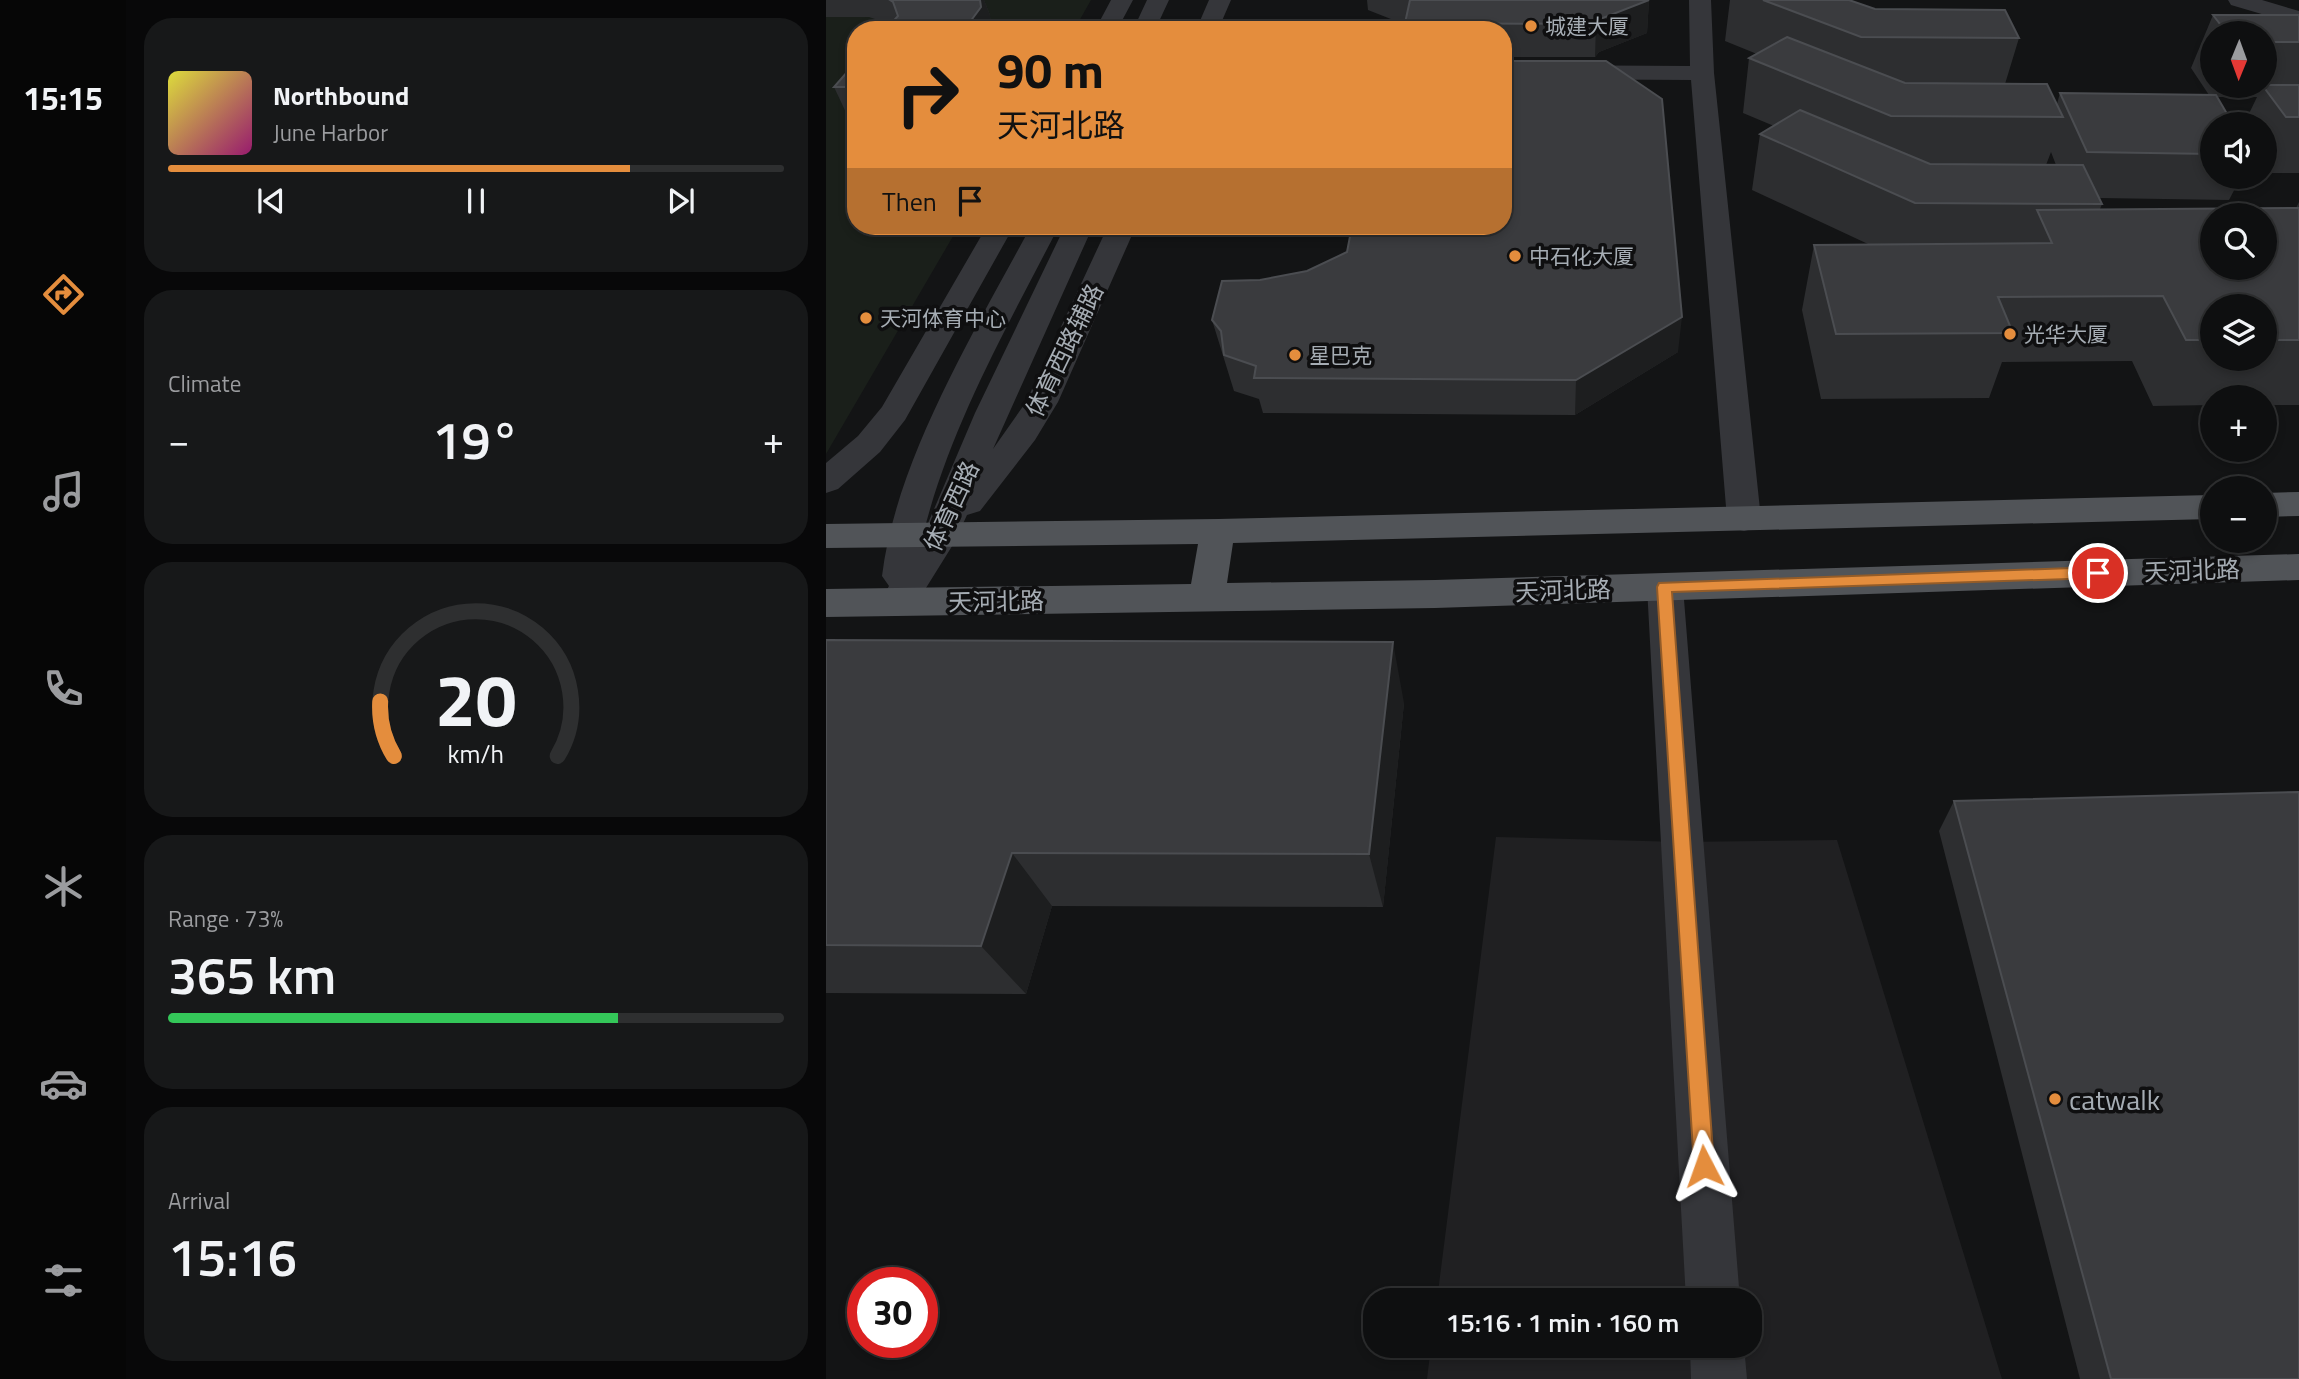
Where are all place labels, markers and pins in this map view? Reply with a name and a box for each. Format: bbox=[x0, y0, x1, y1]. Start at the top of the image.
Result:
place label: 城建大厦 bbox=[1545, 10, 1629, 42]
marker: 城建大厦 bbox=[1523, 18, 1539, 34]
place label: 中石化大厦 bbox=[1529, 240, 1634, 272]
marker: 中石化大厦 bbox=[1507, 248, 1523, 264]
place label: 天河体育中心 bbox=[880, 302, 1006, 334]
marker: 天河体育中心 bbox=[858, 310, 874, 326]
place label: 光华大厦 bbox=[2024, 318, 2108, 350]
marker: 光华大厦 bbox=[2002, 326, 2018, 342]
place label: 星巴克 bbox=[1309, 339, 1372, 371]
marker: 星巴克 bbox=[1287, 347, 1303, 363]
pin bbox=[2068, 543, 2128, 603]
place label: catwalk bbox=[2069, 1078, 2160, 1121]
marker: catwalk bbox=[2047, 1091, 2063, 1107]

